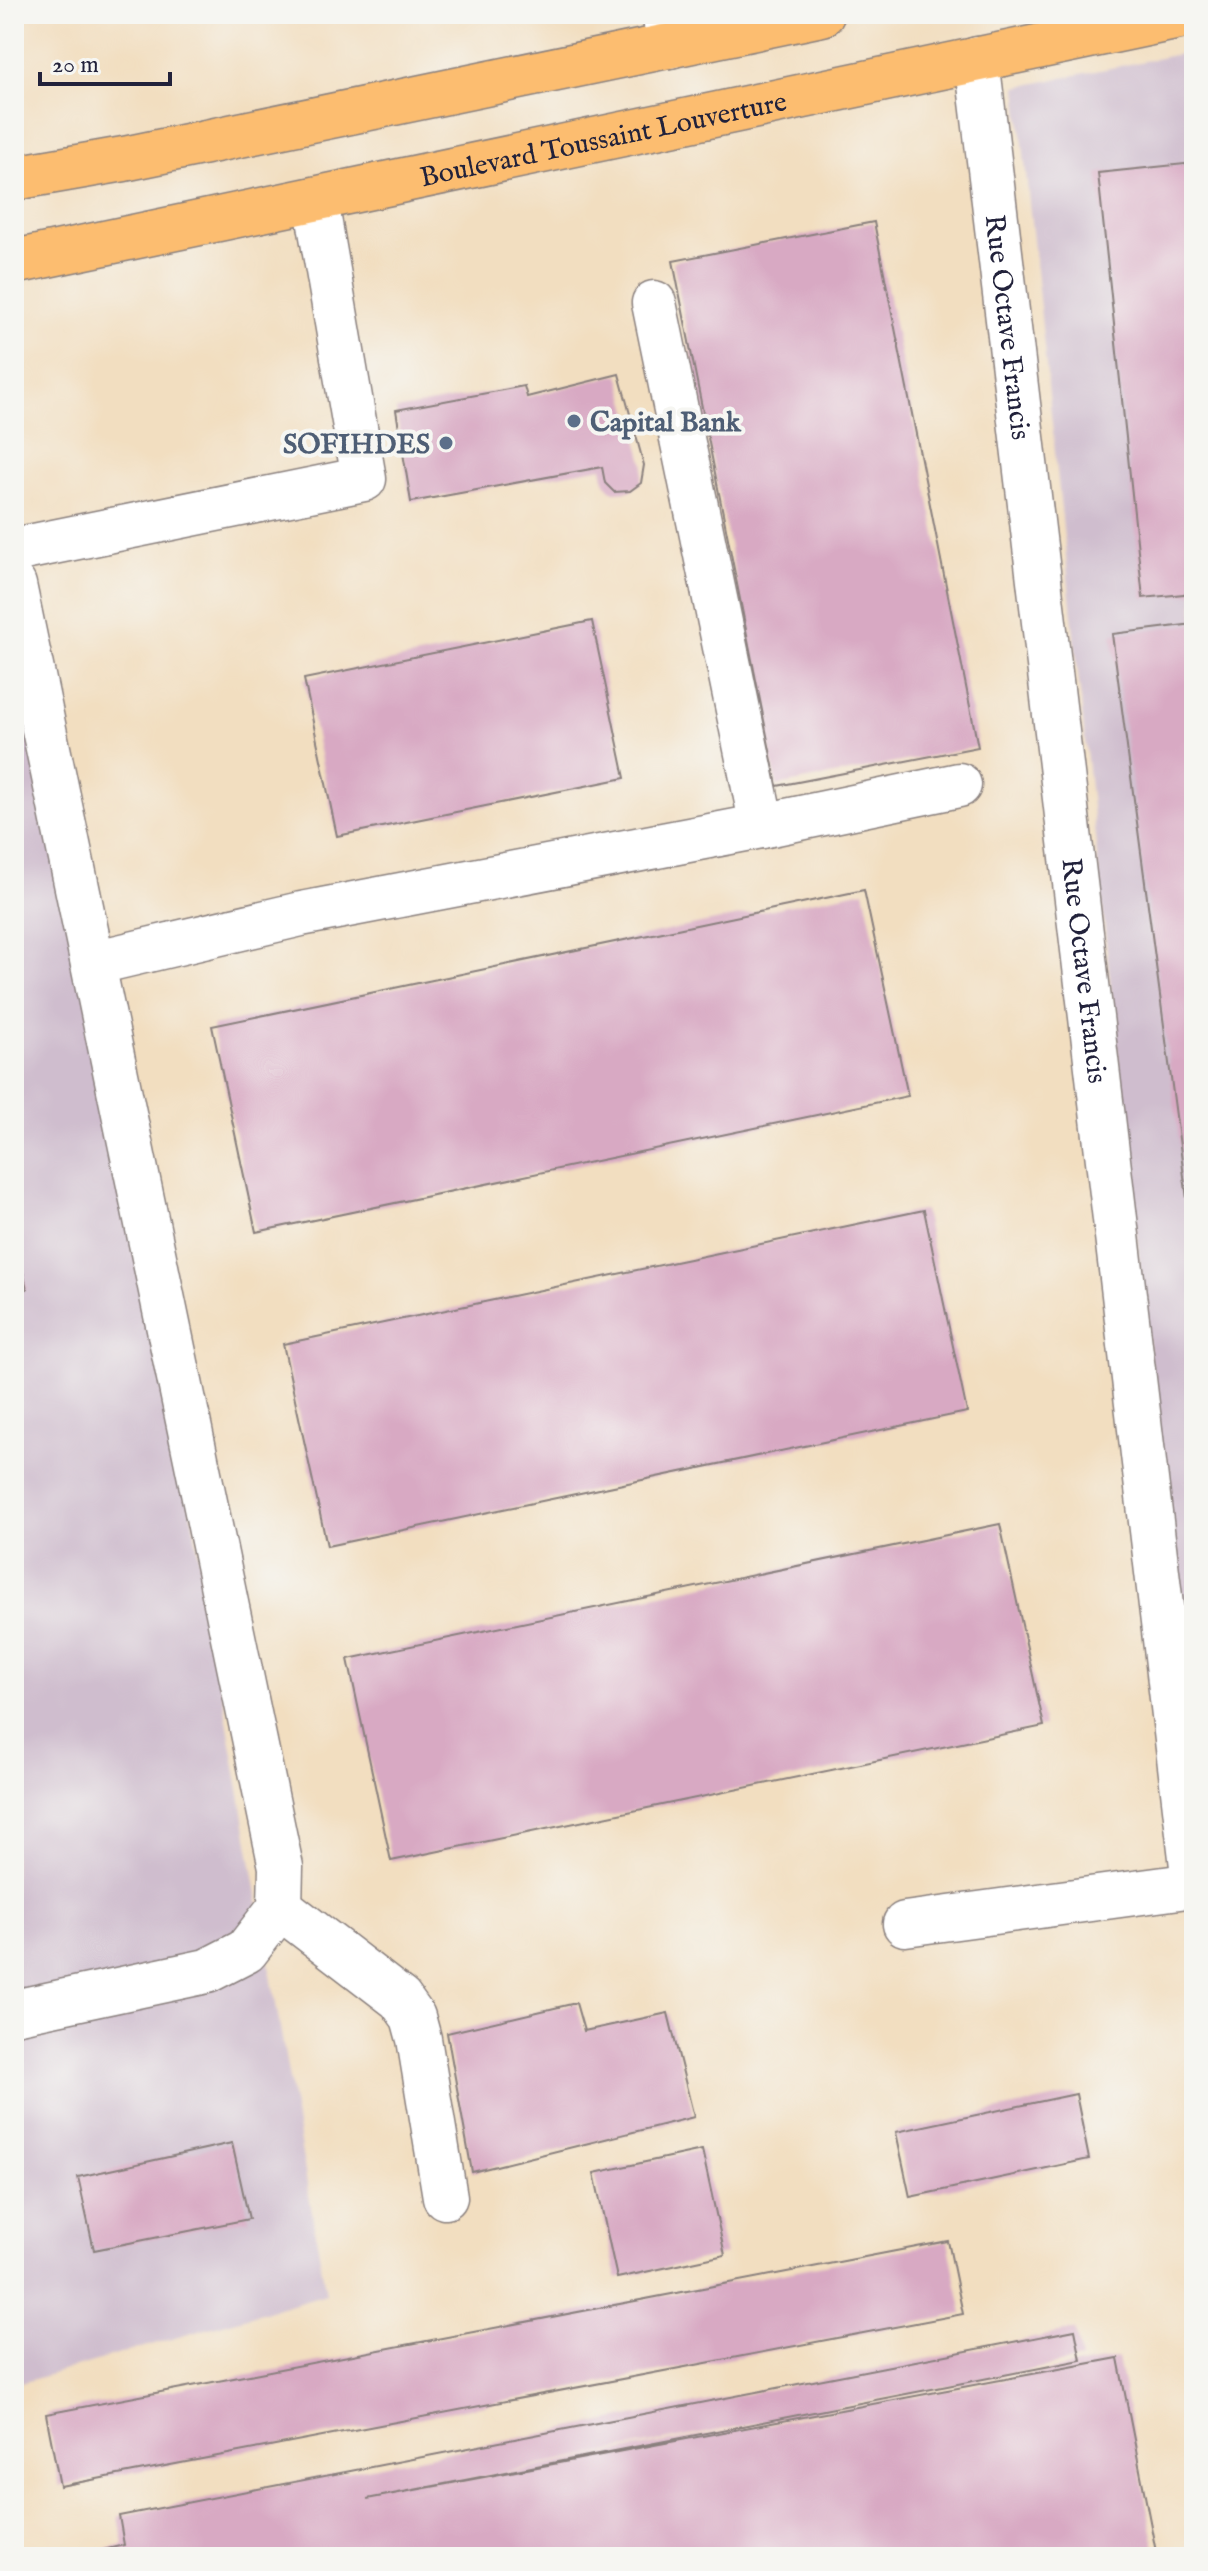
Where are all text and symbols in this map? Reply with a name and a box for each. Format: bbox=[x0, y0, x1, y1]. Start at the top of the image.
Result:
scale bar bbox=[40, 36, 170, 86]
text: 20 m bbox=[52, 50, 99, 81]
street label: Boulevard Toussaint Louverture bbox=[417, 85, 790, 196]
street label: Rue Octave Francis bbox=[976, 213, 1037, 442]
place label: Capital Bank bbox=[590, 406, 742, 441]
marker: Capital Bank bbox=[565, 412, 583, 430]
place label: SOFIHDES bbox=[283, 428, 430, 463]
marker: SOFIHDES bbox=[437, 434, 455, 452]
street label: Rue Octave Francis bbox=[1052, 856, 1114, 1085]

